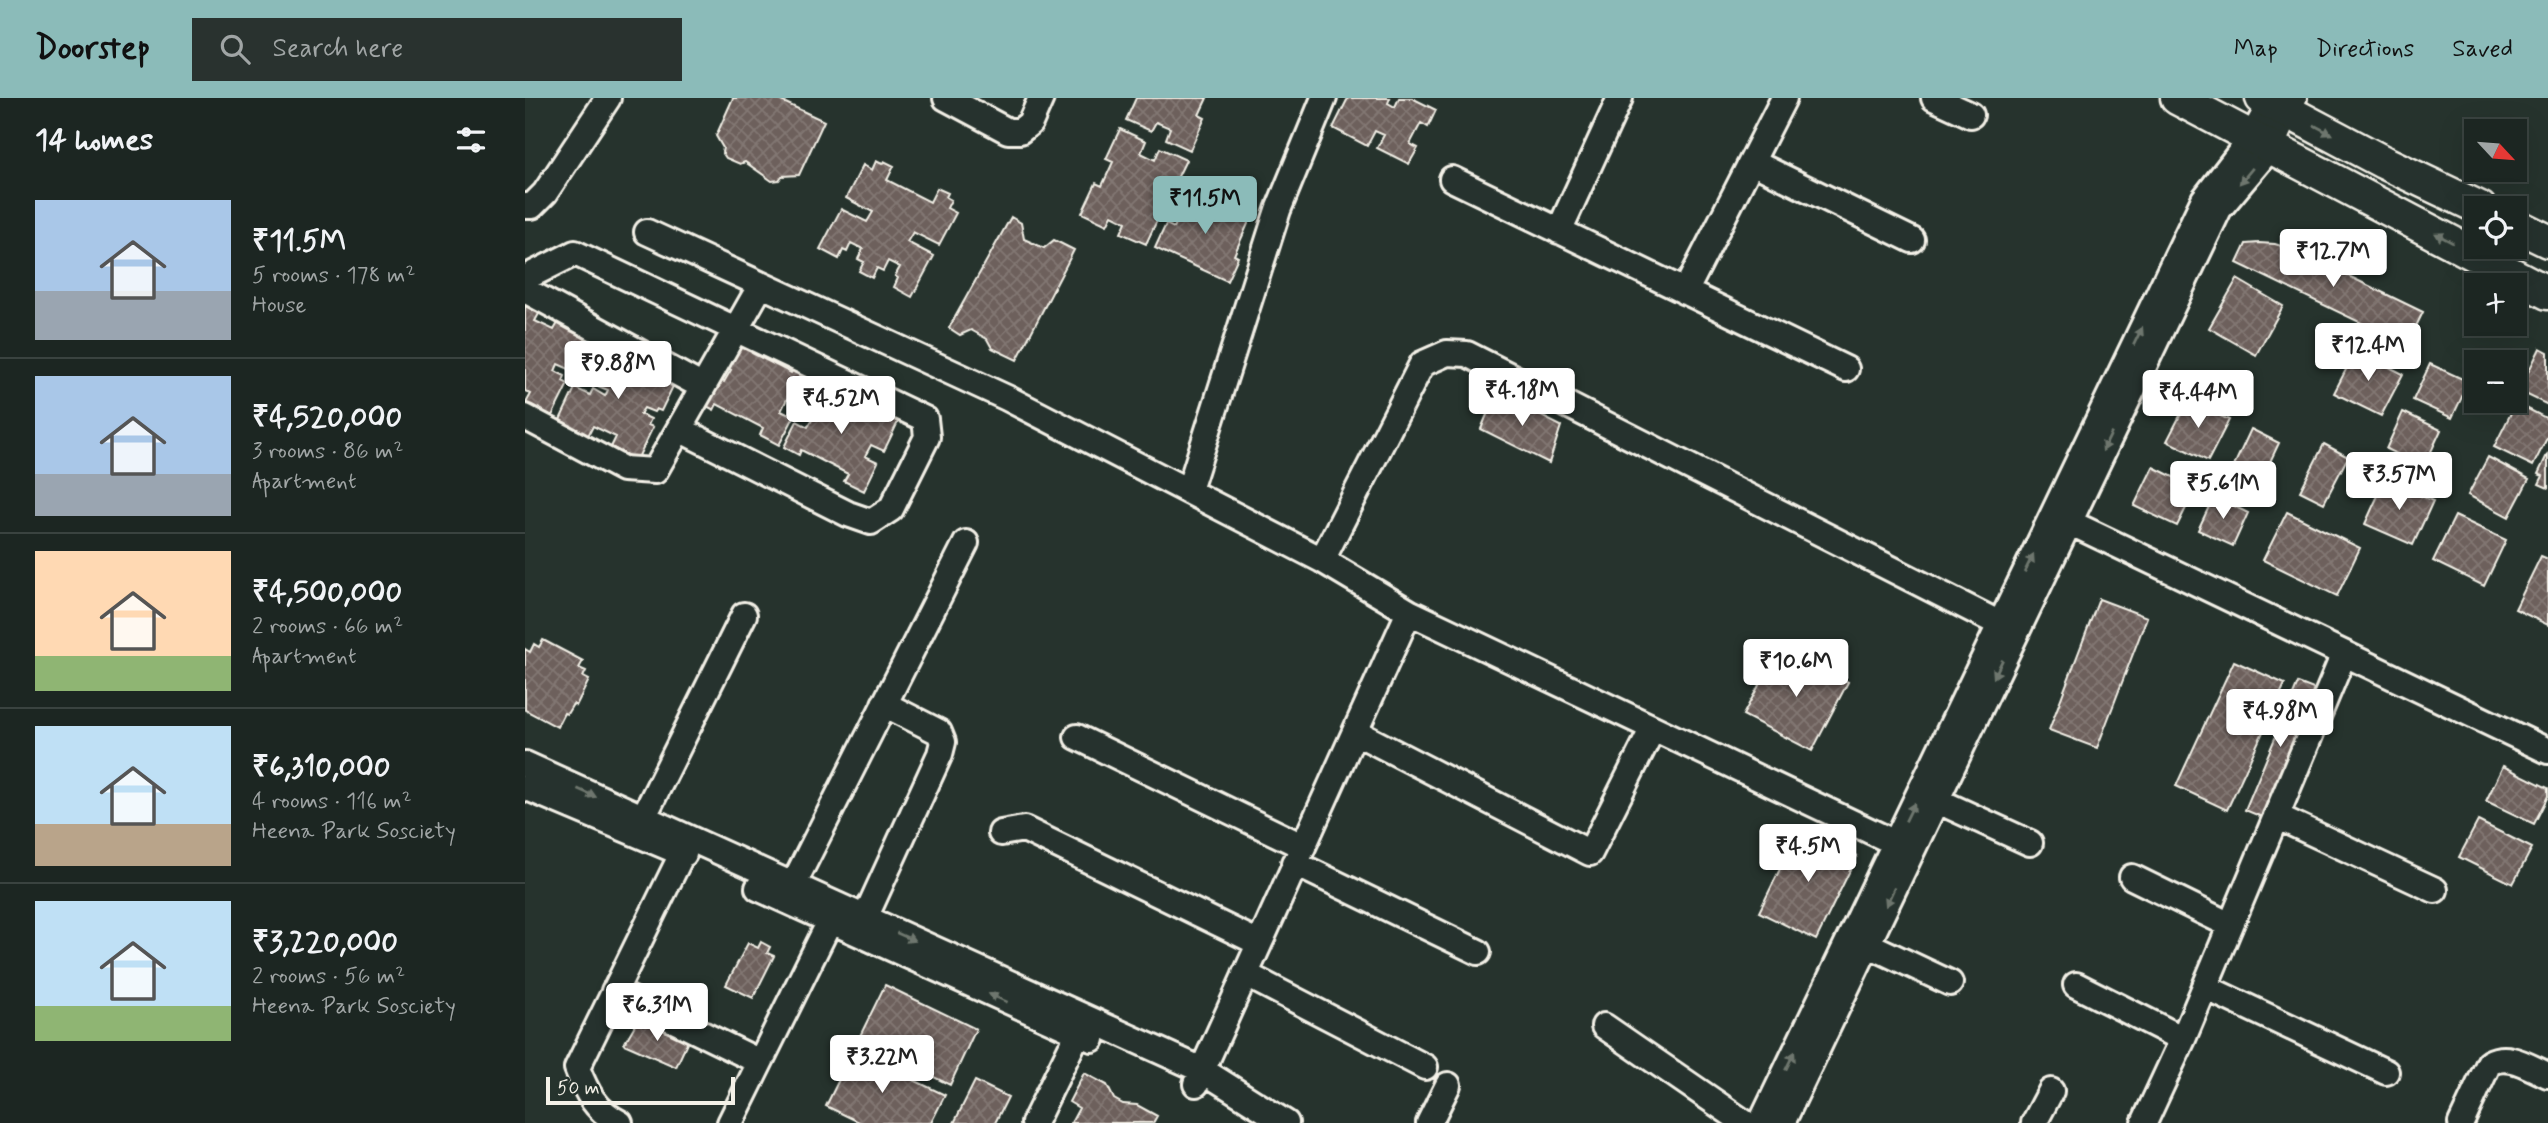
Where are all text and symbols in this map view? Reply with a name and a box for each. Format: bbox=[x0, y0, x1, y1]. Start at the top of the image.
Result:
search box bbox=[192, 18, 682, 81]
text: Doorstep bbox=[35, 27, 150, 71]
icon: search bbox=[216, 30, 254, 68]
text: Search here bbox=[272, 32, 403, 66]
text: Map bbox=[2234, 34, 2278, 65]
text: Directions bbox=[2316, 34, 2414, 65]
text: Saved bbox=[2452, 34, 2513, 65]
north arrow bbox=[2464, 119, 2527, 182]
map controls bbox=[2464, 119, 2527, 413]
text: 14 homes bbox=[35, 121, 153, 160]
icon: filters bbox=[452, 121, 490, 159]
one-way arrow bbox=[2313, 124, 2333, 135]
one-way arrow bbox=[2239, 168, 2254, 185]
pin: ₹11.5M bbox=[1148, 176, 1262, 236]
text: ₹11.5M bbox=[1169, 184, 1241, 214]
button: locate bbox=[2464, 196, 2527, 259]
text: ₹11.5M bbox=[252, 222, 346, 261]
icon: home bbox=[91, 228, 175, 312]
pin: ₹12.7M bbox=[2276, 230, 2390, 289]
one-way arrow bbox=[2434, 233, 2454, 244]
text: ₹12.7M bbox=[2296, 237, 2370, 267]
text: 5 rooms · 178 m² bbox=[252, 261, 415, 291]
button: + bbox=[2464, 273, 2527, 336]
text: House bbox=[252, 291, 306, 321]
pin: ₹12.4M bbox=[2311, 324, 2425, 383]
one-way arrow bbox=[2133, 326, 2144, 346]
text: ₹12.4M bbox=[2331, 331, 2405, 361]
pin: ₹9.88M bbox=[561, 342, 675, 401]
text: ₹9.88M bbox=[581, 349, 655, 379]
button: − bbox=[2464, 350, 2527, 413]
pin: ₹4.18M bbox=[1465, 368, 1579, 428]
pin: ₹4.44M bbox=[2141, 370, 2255, 430]
pin: ₹4.52M bbox=[784, 376, 898, 436]
text: ₹4.18M bbox=[1485, 376, 1559, 406]
text: ₹4.44M bbox=[2159, 378, 2237, 408]
text: ₹4.52M bbox=[802, 384, 880, 414]
text: ₹4,520,000 bbox=[252, 398, 402, 437]
icon: home bbox=[91, 404, 175, 488]
one-way arrow bbox=[2102, 432, 2113, 452]
text: 3 rooms · 86 m² bbox=[252, 437, 403, 467]
pin: ₹3.57M bbox=[2342, 452, 2456, 512]
text: ₹3.57M bbox=[2362, 460, 2436, 490]
pin: ₹5.61M bbox=[2166, 462, 2280, 521]
text: Apartment bbox=[252, 467, 357, 497]
text: ₹5.61M bbox=[2186, 469, 2260, 499]
one-way arrow bbox=[2024, 553, 2035, 573]
text: ₹4,500,000 bbox=[252, 573, 402, 612]
icon: home bbox=[91, 579, 175, 663]
text: 2 rooms · 66 m² bbox=[252, 612, 403, 642]
pin: ₹10.6M bbox=[1739, 640, 1853, 699]
text: Apartment bbox=[252, 642, 357, 672]
text: ₹10.6M bbox=[1759, 647, 1833, 677]
one-way arrow bbox=[1993, 659, 2004, 680]
pin: ₹4.98M bbox=[2223, 690, 2337, 749]
text: ₹4.98M bbox=[2242, 697, 2318, 727]
text: ₹6,310,000 bbox=[252, 748, 391, 787]
icon: home bbox=[91, 754, 175, 838]
text: 4 rooms · 116 m² bbox=[252, 787, 412, 817]
one-way arrow bbox=[577, 787, 597, 798]
one-way arrow bbox=[1904, 802, 1916, 822]
text: Heena Park Sosciety bbox=[252, 817, 456, 847]
pin: ₹4.5M bbox=[1759, 824, 1857, 884]
text: ₹4.5M bbox=[1775, 832, 1841, 862]
one-way arrow bbox=[1884, 887, 1895, 907]
text: ₹3,220,000 bbox=[252, 923, 398, 962]
icon: home bbox=[91, 929, 175, 1013]
one-way arrow bbox=[896, 931, 916, 943]
text: 2 rooms · 56 m² bbox=[252, 962, 405, 992]
pin: ₹6.31M bbox=[600, 984, 714, 1043]
text: ₹6.31M bbox=[622, 991, 692, 1021]
text: Heena Park Sosciety bbox=[252, 992, 456, 1022]
one-way arrow bbox=[987, 992, 1008, 1003]
pin: ₹3.22M bbox=[825, 1035, 939, 1095]
text: ₹3.22M bbox=[846, 1043, 918, 1073]
one-way arrow bbox=[1785, 1051, 1796, 1072]
scale bar bbox=[546, 1074, 735, 1106]
text: 50 m bbox=[557, 1076, 600, 1101]

